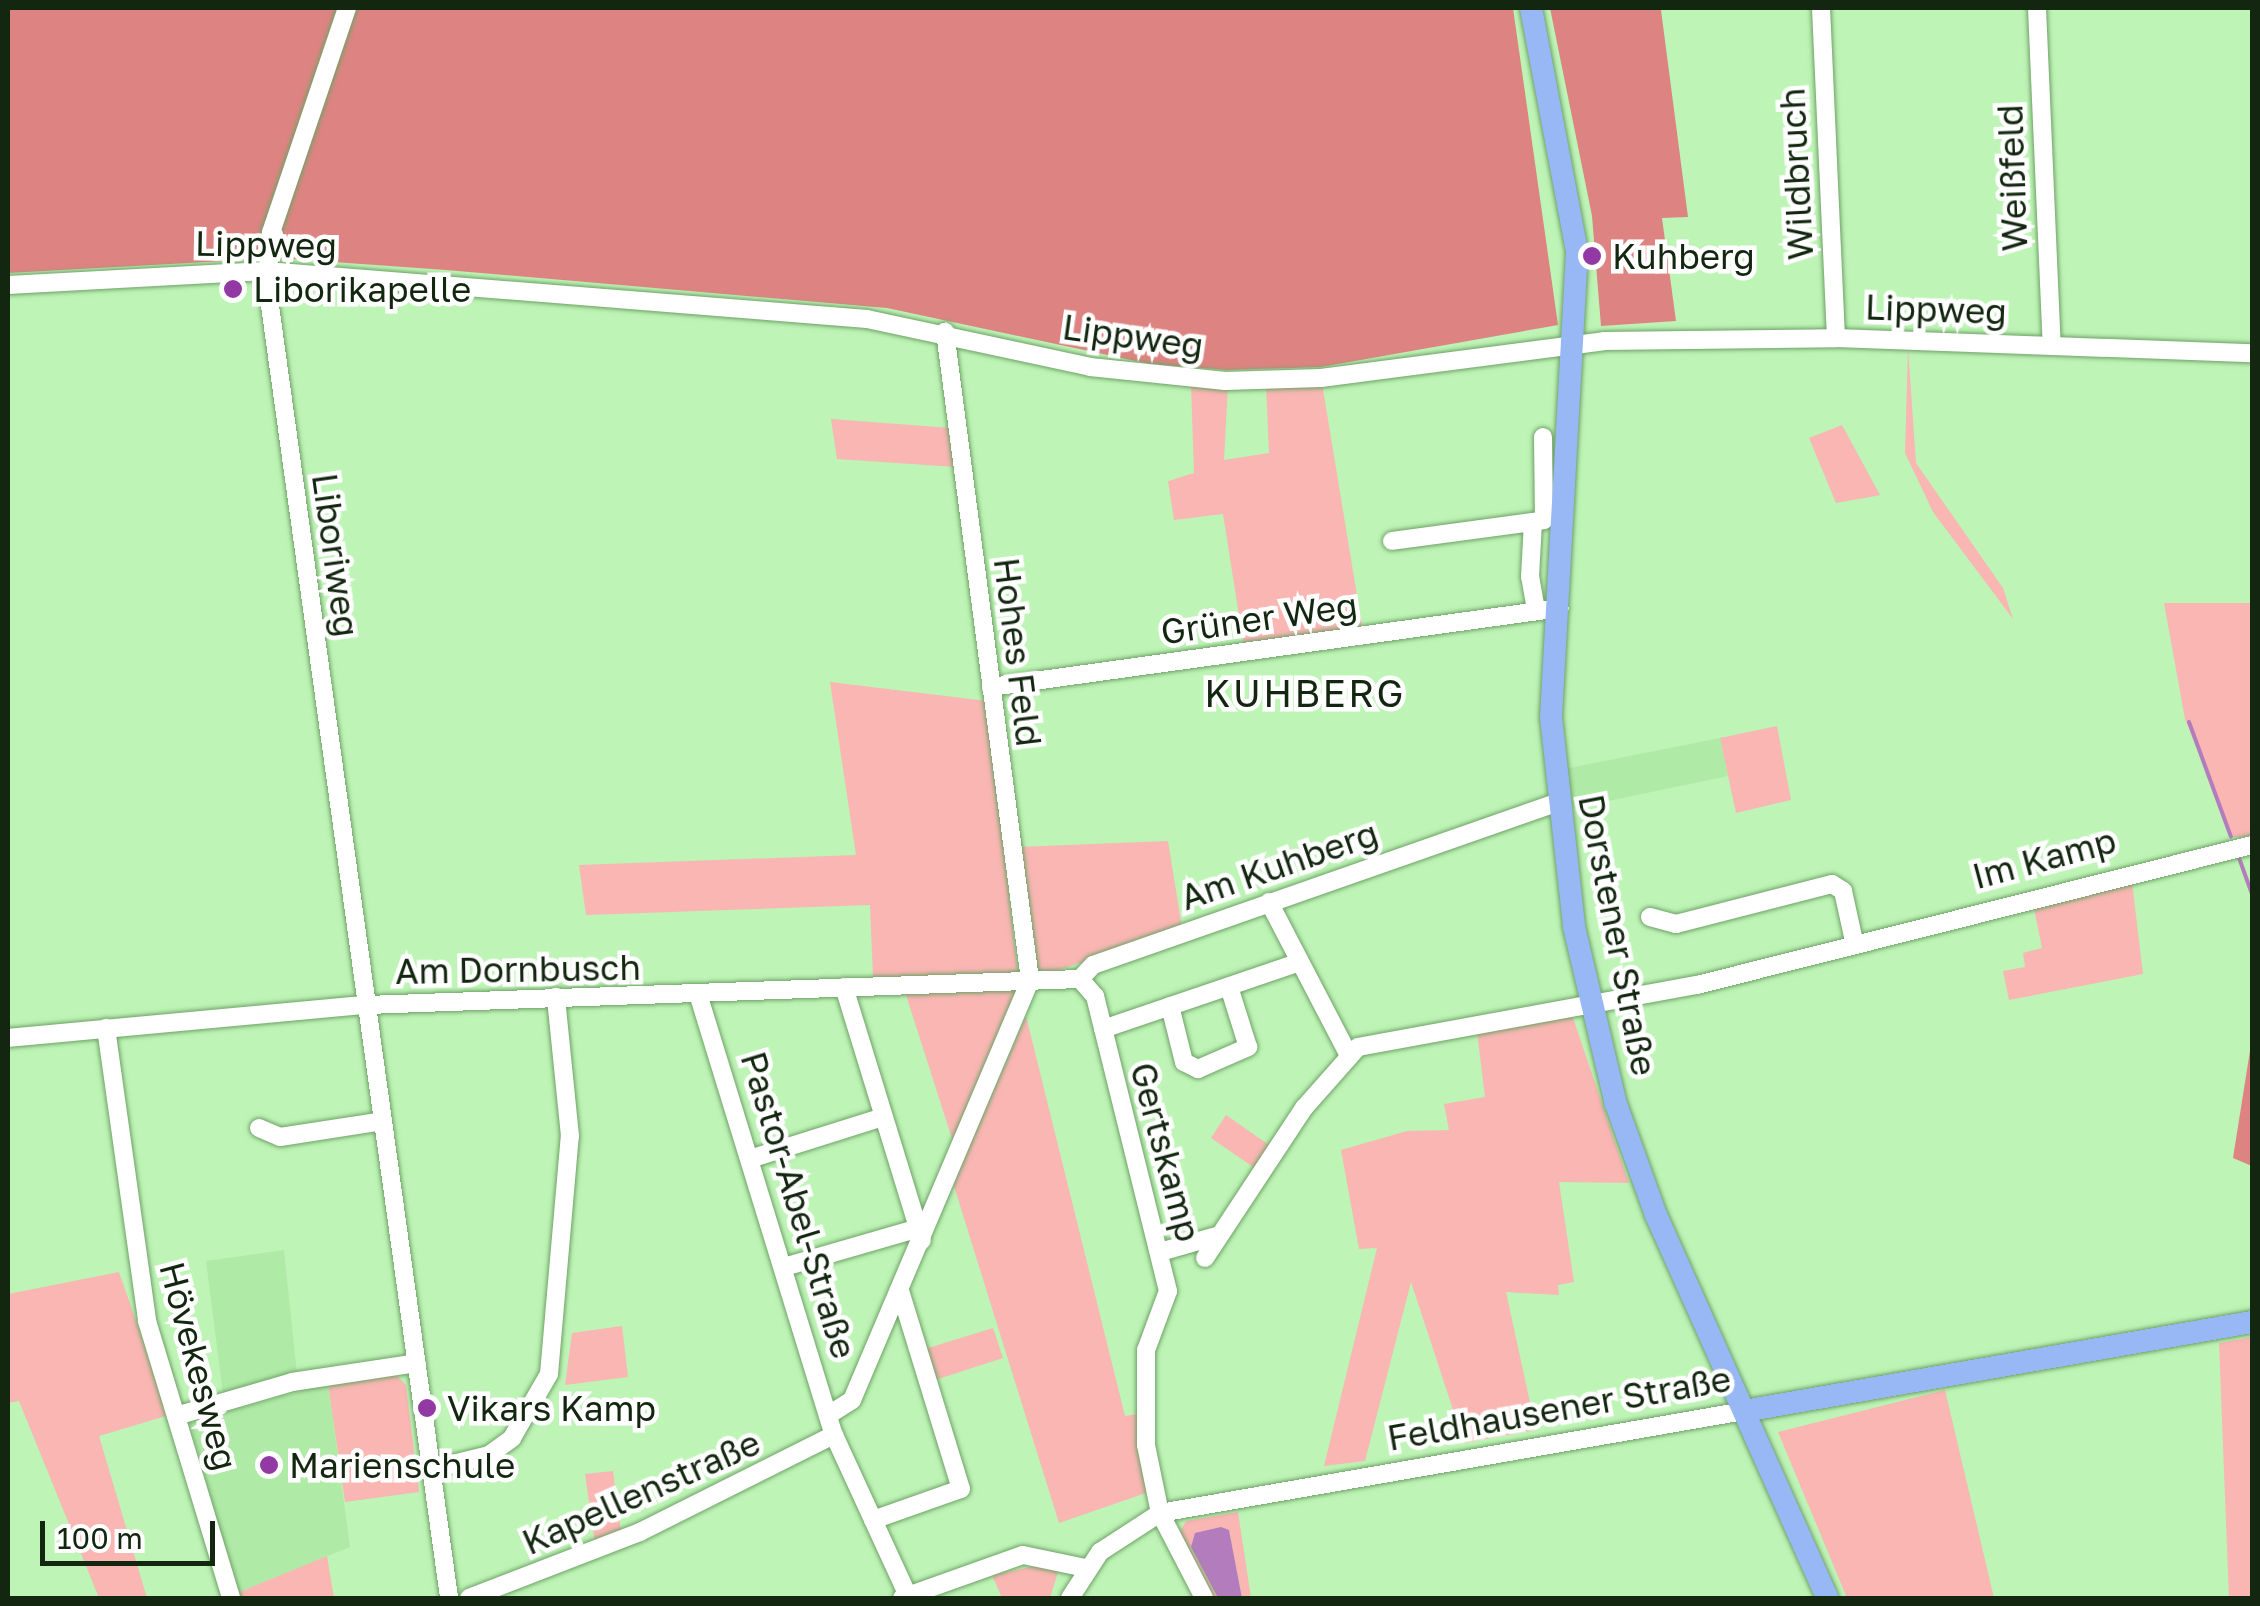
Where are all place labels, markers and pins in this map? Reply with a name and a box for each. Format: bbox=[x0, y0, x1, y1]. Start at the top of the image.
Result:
place label: Kuhberg bbox=[1612, 235, 1755, 277]
marker: Kuhberg bbox=[1581, 245, 1603, 267]
place label: Liborikapelle bbox=[253, 268, 471, 310]
marker: Liborikapelle bbox=[222, 278, 244, 300]
place label: Vikars Kamp bbox=[447, 1387, 656, 1429]
marker: Vikars Kamp bbox=[416, 1397, 438, 1419]
place label: Marienschule bbox=[289, 1444, 515, 1486]
marker: Marienschule bbox=[258, 1454, 280, 1476]

